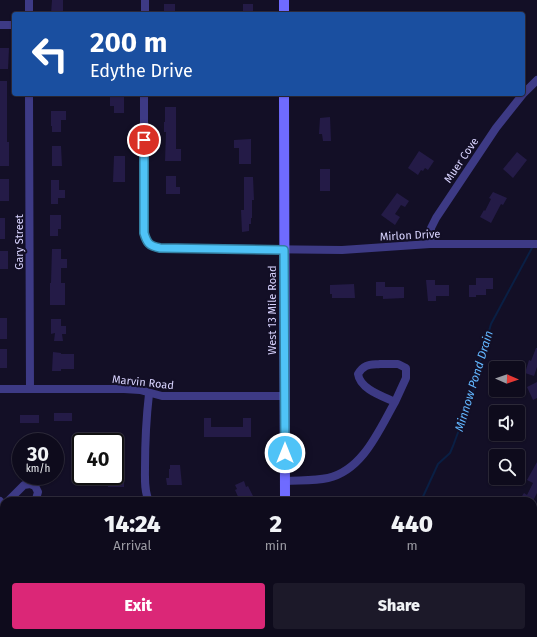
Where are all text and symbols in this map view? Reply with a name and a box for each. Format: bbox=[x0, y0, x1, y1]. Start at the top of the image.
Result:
text: 200 m bbox=[90, 26, 168, 59]
icon: left bbox=[24, 28, 76, 80]
text: Edythe Drive bbox=[90, 60, 193, 82]
pin bbox=[127, 123, 161, 157]
icon: arrive bbox=[133, 129, 155, 151]
street label: Muer Cove bbox=[442, 135, 481, 185]
street label: Gary Street bbox=[13, 214, 26, 270]
street label: Mirlon Drive bbox=[379, 227, 441, 244]
street label: West 13 Mile Road bbox=[266, 265, 279, 355]
water label: Minnow Pond Drain bbox=[452, 329, 496, 433]
north arrow bbox=[489, 361, 525, 397]
map controls bbox=[489, 361, 525, 485]
street label: Marvin Road bbox=[111, 373, 174, 392]
button: sound bbox=[489, 405, 525, 441]
position arrow bbox=[264, 432, 306, 474]
speed limit sign: 40 bbox=[72, 433, 124, 485]
text: 30 bbox=[27, 442, 49, 466]
button: search bbox=[489, 449, 525, 485]
text: km/h bbox=[26, 463, 50, 475]
text: 14:24 bbox=[104, 510, 161, 538]
text: 2 bbox=[270, 510, 282, 538]
text: 440 bbox=[391, 510, 433, 538]
text: Arrival bbox=[113, 538, 151, 553]
text: min bbox=[265, 538, 287, 553]
text: m bbox=[406, 538, 418, 553]
button: Exit bbox=[12, 583, 265, 629]
button: Share bbox=[273, 583, 525, 629]

